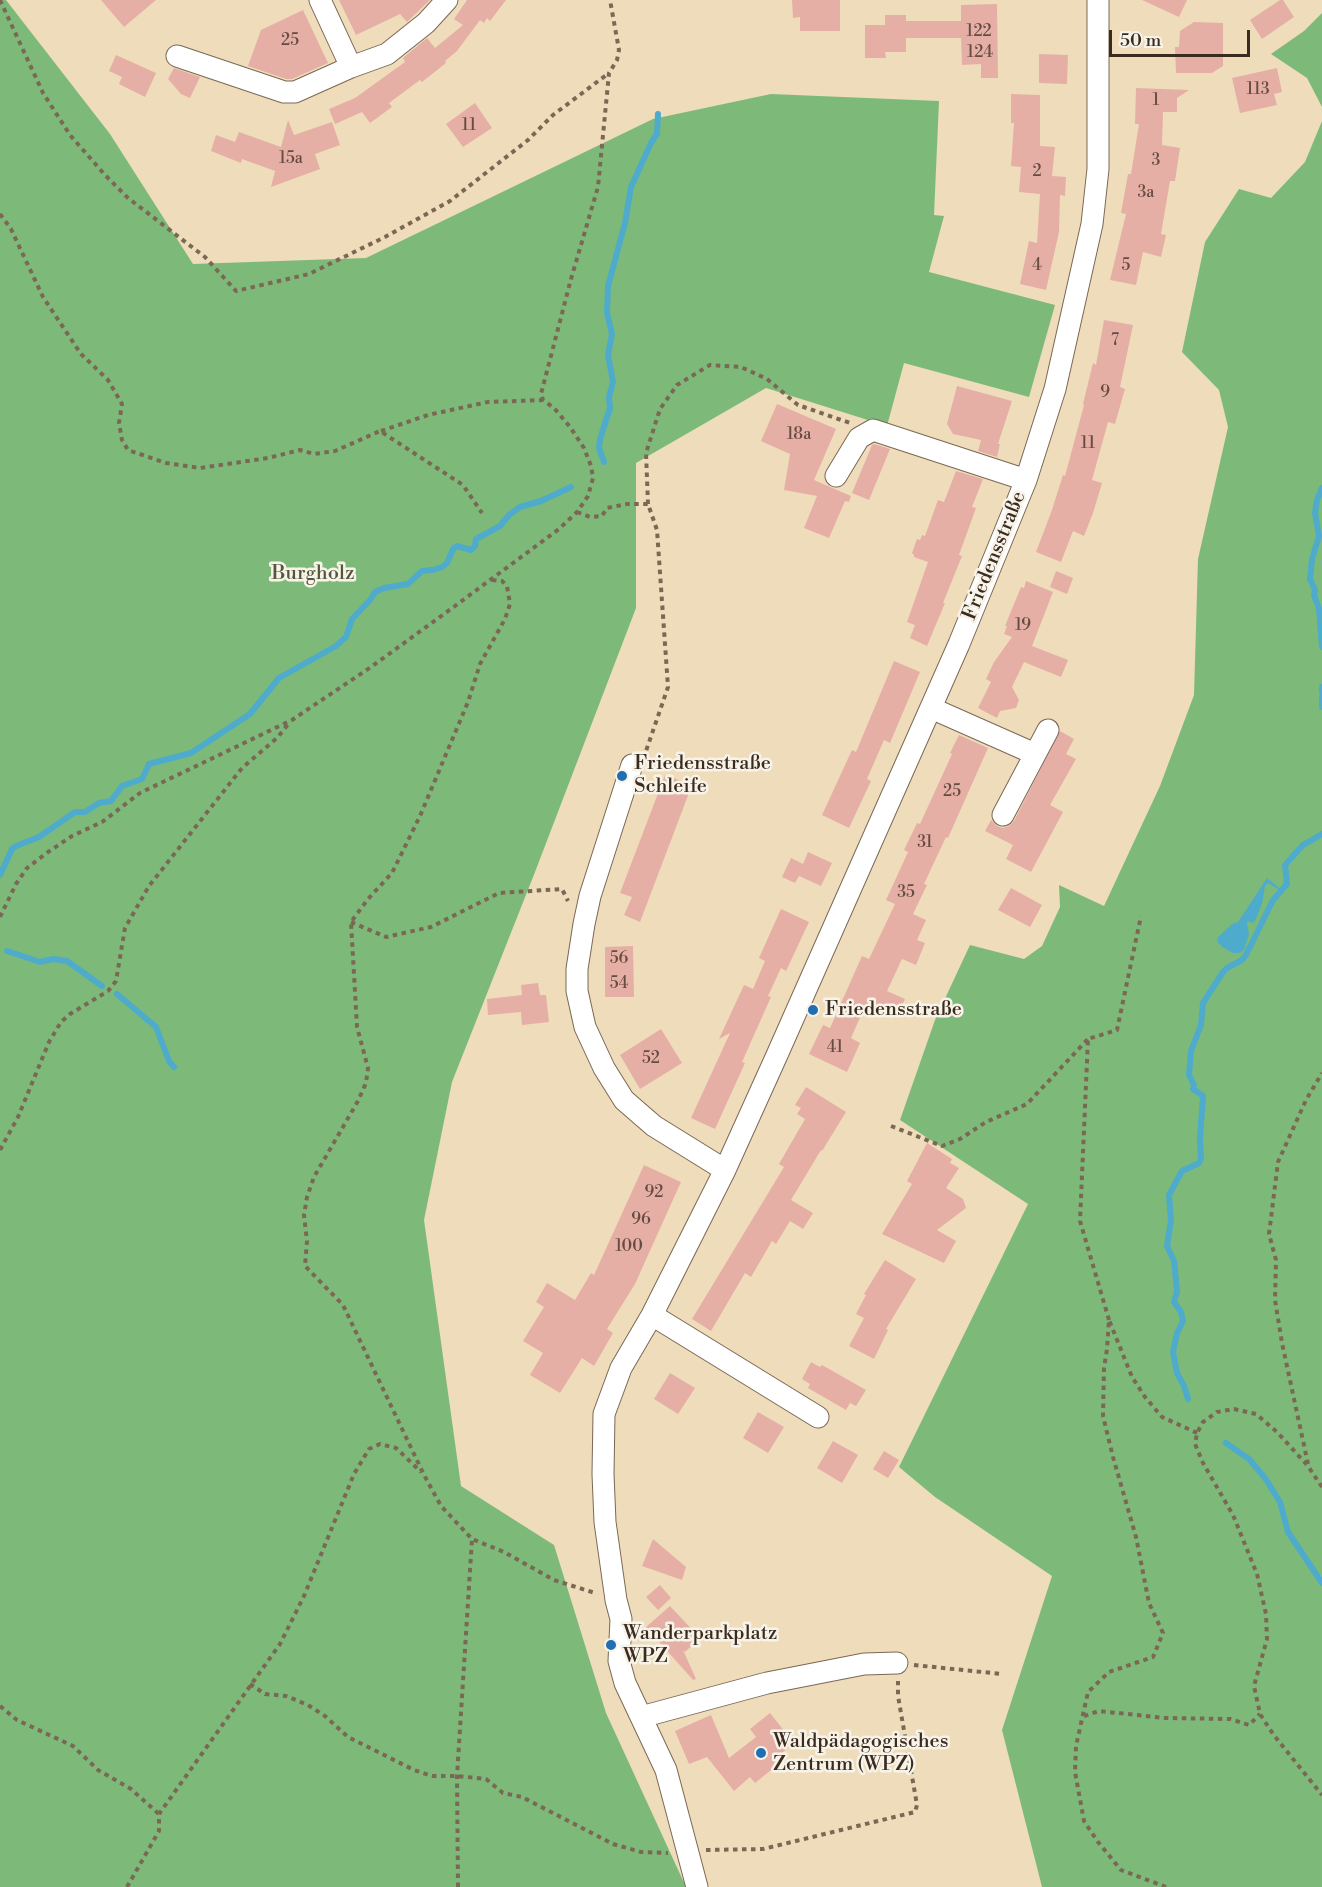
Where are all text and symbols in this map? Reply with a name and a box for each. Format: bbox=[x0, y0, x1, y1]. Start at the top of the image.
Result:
scale bar bbox=[1112, 18, 1253, 56]
house number: 122 bbox=[966, 22, 992, 42]
text: 50 m bbox=[1120, 29, 1161, 52]
house number: 25 bbox=[281, 31, 299, 51]
house number: 124 bbox=[967, 43, 993, 63]
house number: 113 bbox=[1246, 80, 1270, 100]
house number: 1 bbox=[1153, 91, 1159, 111]
house number: 11 bbox=[462, 116, 476, 136]
house number: 15a bbox=[279, 149, 303, 169]
house number: 3 bbox=[1152, 151, 1160, 171]
house number: 2 bbox=[1032, 162, 1042, 182]
house number: 3a bbox=[1138, 183, 1154, 203]
house number: 4 bbox=[1032, 256, 1042, 276]
house number: 5 bbox=[1122, 256, 1130, 276]
house number: 7 bbox=[1111, 331, 1119, 351]
house number: 9 bbox=[1100, 383, 1110, 403]
house number: 18a bbox=[787, 425, 811, 445]
house number: 11 bbox=[1081, 434, 1095, 454]
street label: Friedensstraße bbox=[958, 488, 1032, 624]
park label: Burgholz bbox=[272, 562, 354, 586]
house number: 19 bbox=[1015, 616, 1031, 636]
place label: Friedensstraße Schleife bbox=[634, 752, 771, 799]
marker: Friedensstraße Schleife bbox=[615, 769, 629, 783]
house number: 25 bbox=[943, 782, 961, 802]
house number: 31 bbox=[917, 833, 933, 853]
house number: 35 bbox=[897, 883, 915, 903]
house number: 56 bbox=[610, 949, 628, 969]
house number: 54 bbox=[610, 974, 628, 994]
place label: Friedensstraße bbox=[825, 998, 962, 1022]
marker: Friedensstraße bbox=[806, 1003, 820, 1017]
house number: 41 bbox=[827, 1038, 843, 1058]
house number: 52 bbox=[642, 1049, 660, 1069]
house number: 92 bbox=[645, 1183, 663, 1203]
house number: 96 bbox=[631, 1210, 651, 1230]
house number: 100 bbox=[615, 1237, 643, 1257]
place label: Wanderparkplatz WPZ bbox=[623, 1622, 777, 1669]
marker: Wanderparkplatz WPZ bbox=[604, 1638, 618, 1652]
place label: Waldpädagogisches Zentrum (WPZ) bbox=[773, 1730, 948, 1777]
marker: Waldpädagogisches Zentrum (WPZ) bbox=[754, 1746, 768, 1760]

